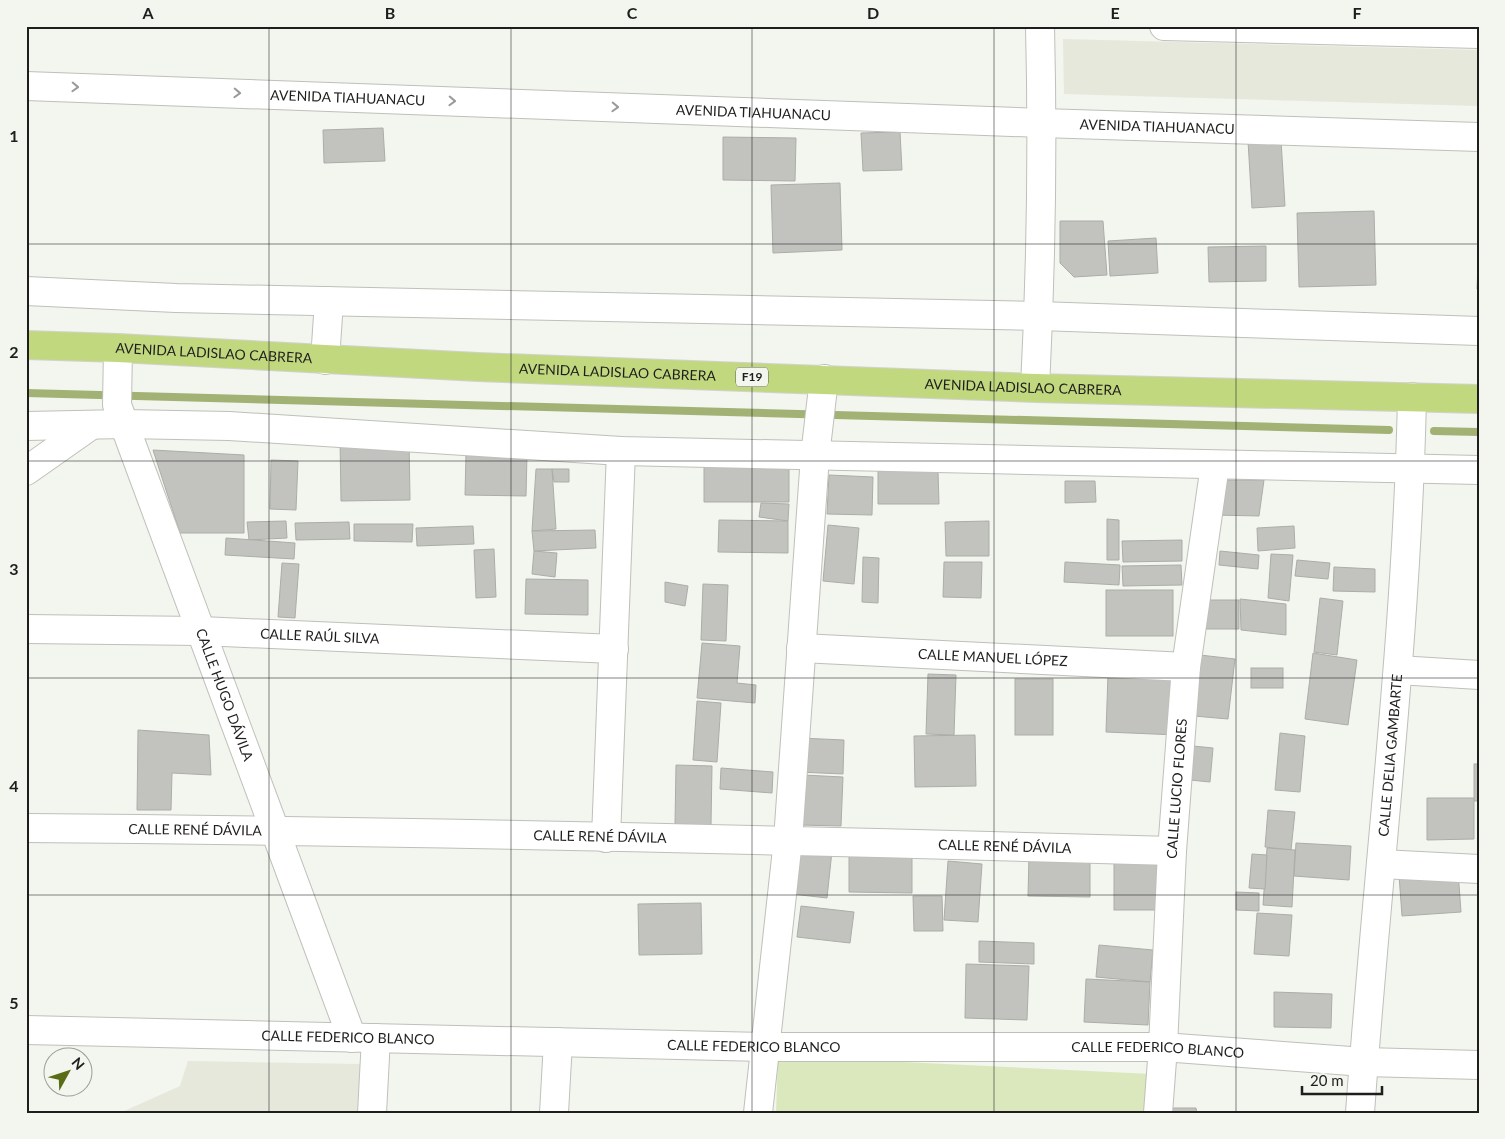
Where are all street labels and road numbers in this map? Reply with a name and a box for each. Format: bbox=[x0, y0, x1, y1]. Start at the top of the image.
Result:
street label: AVENIDA TIAHUANACU bbox=[270, 86, 426, 109]
street label: AVENIDA TIAHUANACU bbox=[676, 101, 831, 123]
street label: AVENIDA TIAHUANACU bbox=[1080, 115, 1235, 137]
street label: AVENIDA LADISLAO CABRERA bbox=[115, 339, 313, 366]
street label: AVENIDA LADISLAO CABRERA bbox=[519, 360, 717, 384]
road number: F19 bbox=[736, 368, 768, 387]
street label: AVENIDA LADISLAO CABRERA bbox=[924, 375, 1122, 398]
street label: CALLE RAÚL SILVA bbox=[260, 625, 380, 647]
street label: CALLE HUGO DÁVILA bbox=[193, 626, 258, 764]
street label: CALLE MANUEL LÓPEZ bbox=[918, 645, 1068, 669]
street label: CALLE DELIA GAMBARTE bbox=[1374, 673, 1405, 837]
street label: CALLE LUCIO FLORES bbox=[1163, 718, 1190, 859]
street label: CALLE RENÉ DÁVILA bbox=[128, 820, 262, 839]
street label: CALLE RENÉ DÁVILA bbox=[533, 826, 667, 846]
street label: CALLE RENÉ DÁVILA bbox=[938, 836, 1072, 856]
street label: CALLE FEDERICO BLANCO bbox=[261, 1026, 435, 1047]
street label: CALLE FEDERICO BLANCO bbox=[667, 1036, 840, 1055]
street label: CALLE FEDERICO BLANCO bbox=[1071, 1038, 1245, 1061]

